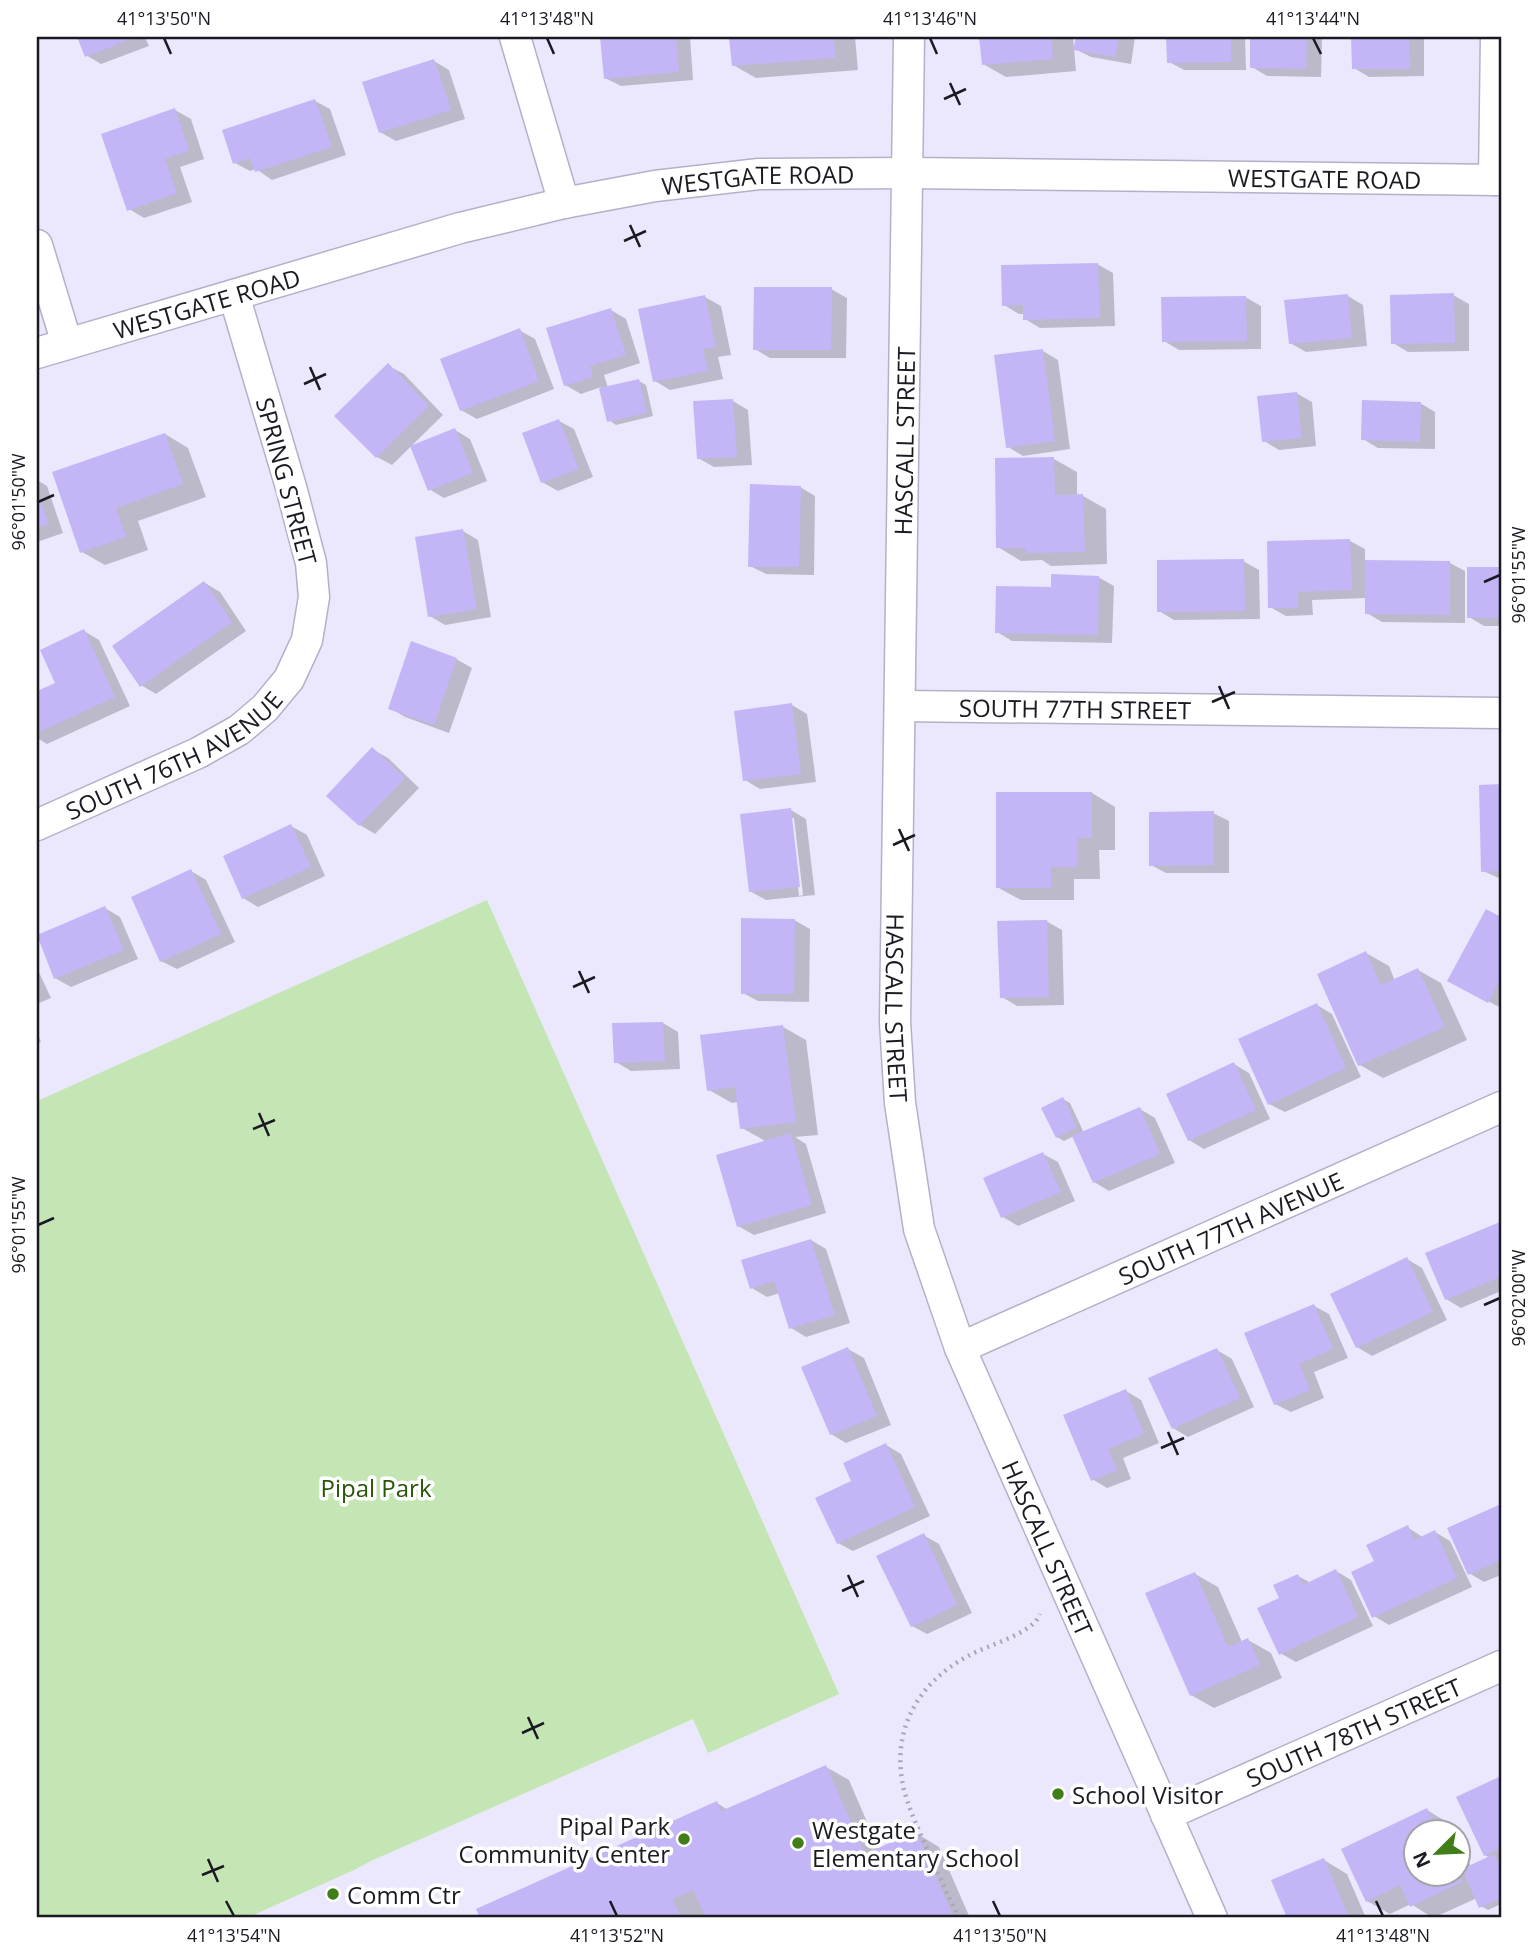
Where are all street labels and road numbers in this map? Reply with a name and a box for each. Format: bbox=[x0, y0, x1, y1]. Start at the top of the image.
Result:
street label: WESTGATE ROAD bbox=[660, 157, 855, 202]
street label: WESTGATE ROAD bbox=[1228, 160, 1422, 196]
street label: WESTGATE ROAD bbox=[109, 260, 304, 346]
street label: HASCALL STREET bbox=[886, 346, 922, 536]
street label: SPRING STREET bbox=[249, 394, 325, 568]
street label: SOUTH 76TH AVENUE bbox=[60, 684, 289, 827]
street label: SOUTH 77TH STREET bbox=[959, 690, 1191, 726]
street label: HASCALL STREET bbox=[878, 913, 916, 1103]
street label: SOUTH 77TH AVENUE bbox=[1113, 1163, 1348, 1292]
street label: HASCALL STREET bbox=[995, 1455, 1102, 1641]
street label: SOUTH 78TH STREET bbox=[1241, 1669, 1466, 1794]

